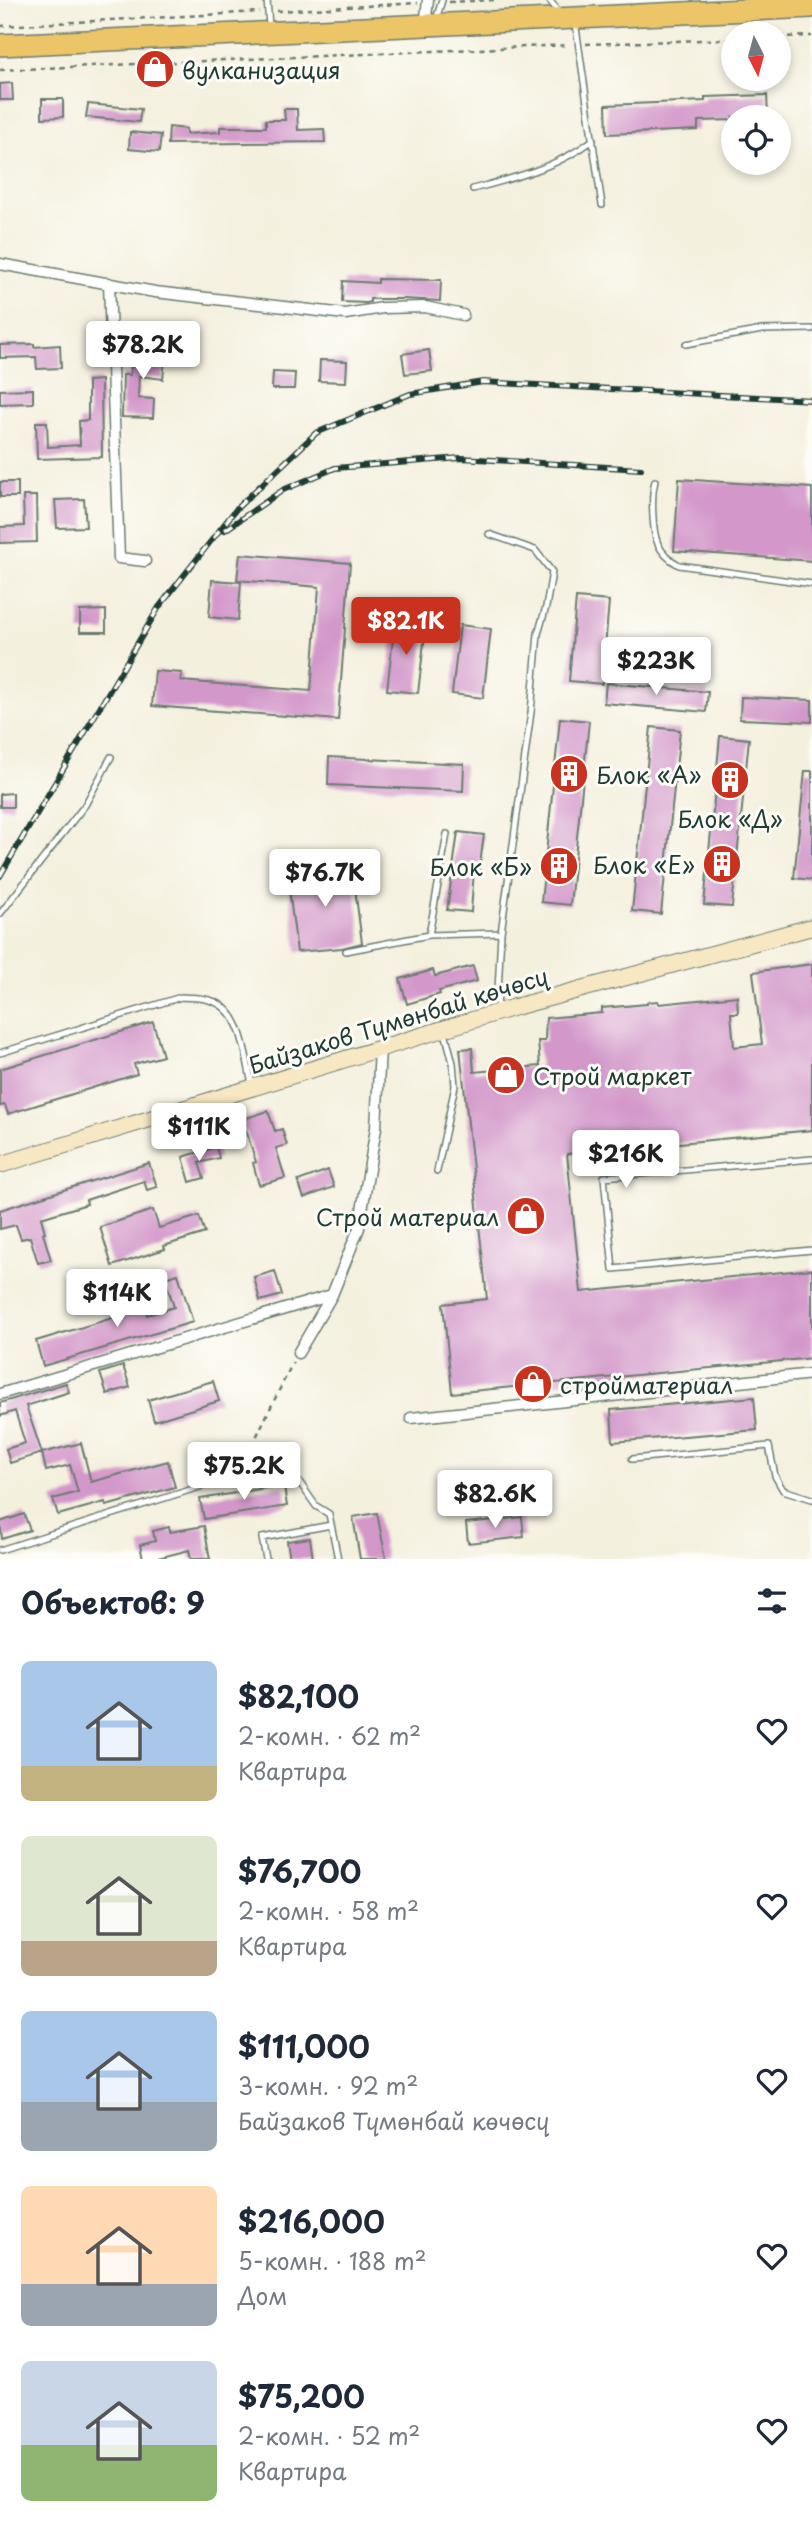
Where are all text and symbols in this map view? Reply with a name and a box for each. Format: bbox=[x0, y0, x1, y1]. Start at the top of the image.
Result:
north arrow bbox=[721, 21, 791, 91]
map controls bbox=[721, 21, 791, 175]
shop icon: вулканизация bbox=[134, 48, 176, 90]
place label: вулканизация bbox=[182, 52, 341, 87]
button: locate bbox=[721, 105, 791, 175]
pin: $78.2K bbox=[86, 322, 200, 381]
text: $78.2K bbox=[102, 326, 184, 361]
pin: $82.1K bbox=[349, 598, 463, 657]
text: $82.1K bbox=[367, 602, 445, 637]
pin: $223K bbox=[607, 638, 705, 697]
text: $223K bbox=[617, 642, 695, 677]
building icon: Блок «А» bbox=[548, 753, 590, 795]
place label: Блок «А» bbox=[596, 757, 702, 792]
building icon: Блок «Д» bbox=[709, 759, 751, 801]
place label: Блок «Д» bbox=[677, 801, 783, 836]
building icon: Блок «Е» bbox=[701, 843, 743, 885]
building icon: Блок «Б» bbox=[538, 845, 580, 887]
place label: Блок «Е» bbox=[593, 847, 695, 882]
place label: Блок «Б» bbox=[429, 849, 532, 884]
pin: $76.7K bbox=[268, 850, 382, 909]
text: $76.7K bbox=[285, 854, 365, 889]
street label: Байзаков Түмөнбай көчөсү bbox=[244, 958, 553, 1082]
shop icon: Строй маркет bbox=[485, 1054, 527, 1096]
place label: Строй маркет bbox=[533, 1058, 692, 1093]
pin: $111K bbox=[150, 1104, 248, 1163]
text: $111K bbox=[167, 1108, 231, 1143]
pin: $216K bbox=[577, 1130, 675, 1190]
text: $216K bbox=[588, 1135, 664, 1170]
shop icon: Строй материал bbox=[505, 1195, 547, 1237]
place label: Строй материал bbox=[316, 1199, 499, 1234]
pin: $114K bbox=[68, 1270, 166, 1329]
text: $114K bbox=[82, 1274, 152, 1309]
shop icon: стройматериал bbox=[512, 1363, 554, 1405]
place label: стройматериал bbox=[560, 1367, 733, 1402]
pin: $75.2K bbox=[187, 1442, 301, 1502]
text: $75.2K bbox=[203, 1447, 285, 1482]
pin: $82.6K bbox=[438, 1470, 552, 1530]
text: $82.6K bbox=[453, 1475, 537, 1510]
text: Объектов: 9 bbox=[21, 1579, 205, 1624]
icon: filters bbox=[753, 1582, 791, 1620]
text: $82,100 bbox=[238, 1673, 359, 1718]
icon: home bbox=[77, 1689, 161, 1773]
icon: heart bbox=[753, 1712, 791, 1750]
text: 2-комн. · 62 m² bbox=[238, 1718, 421, 1753]
text: Квартира bbox=[238, 1753, 346, 1788]
text: $76,700 bbox=[238, 1848, 362, 1893]
icon: home bbox=[77, 1864, 161, 1948]
icon: heart bbox=[753, 1887, 791, 1925]
text: 2-комн. · 58 m² bbox=[238, 1893, 419, 1928]
text: Квартира bbox=[238, 1928, 346, 1963]
text: $111,000 bbox=[238, 2023, 370, 2068]
icon: home bbox=[77, 2039, 161, 2123]
icon: heart bbox=[753, 2062, 791, 2100]
text: 3-комн. · 92 m² bbox=[238, 2068, 418, 2103]
text: Байзаков Түмөнбай көчөсү bbox=[238, 2103, 549, 2138]
text: $216,000 bbox=[238, 2198, 385, 2243]
icon: home bbox=[77, 2214, 161, 2298]
icon: heart bbox=[753, 2237, 791, 2275]
text: 5-комн. · 188 m² bbox=[238, 2243, 427, 2278]
text: Дом bbox=[238, 2278, 287, 2313]
text: $75,200 bbox=[238, 2373, 365, 2418]
icon: home bbox=[77, 2389, 161, 2473]
icon: heart bbox=[753, 2412, 791, 2450]
text: 2-комн. · 52 m² bbox=[238, 2418, 420, 2453]
text: Квартира bbox=[238, 2453, 346, 2488]

